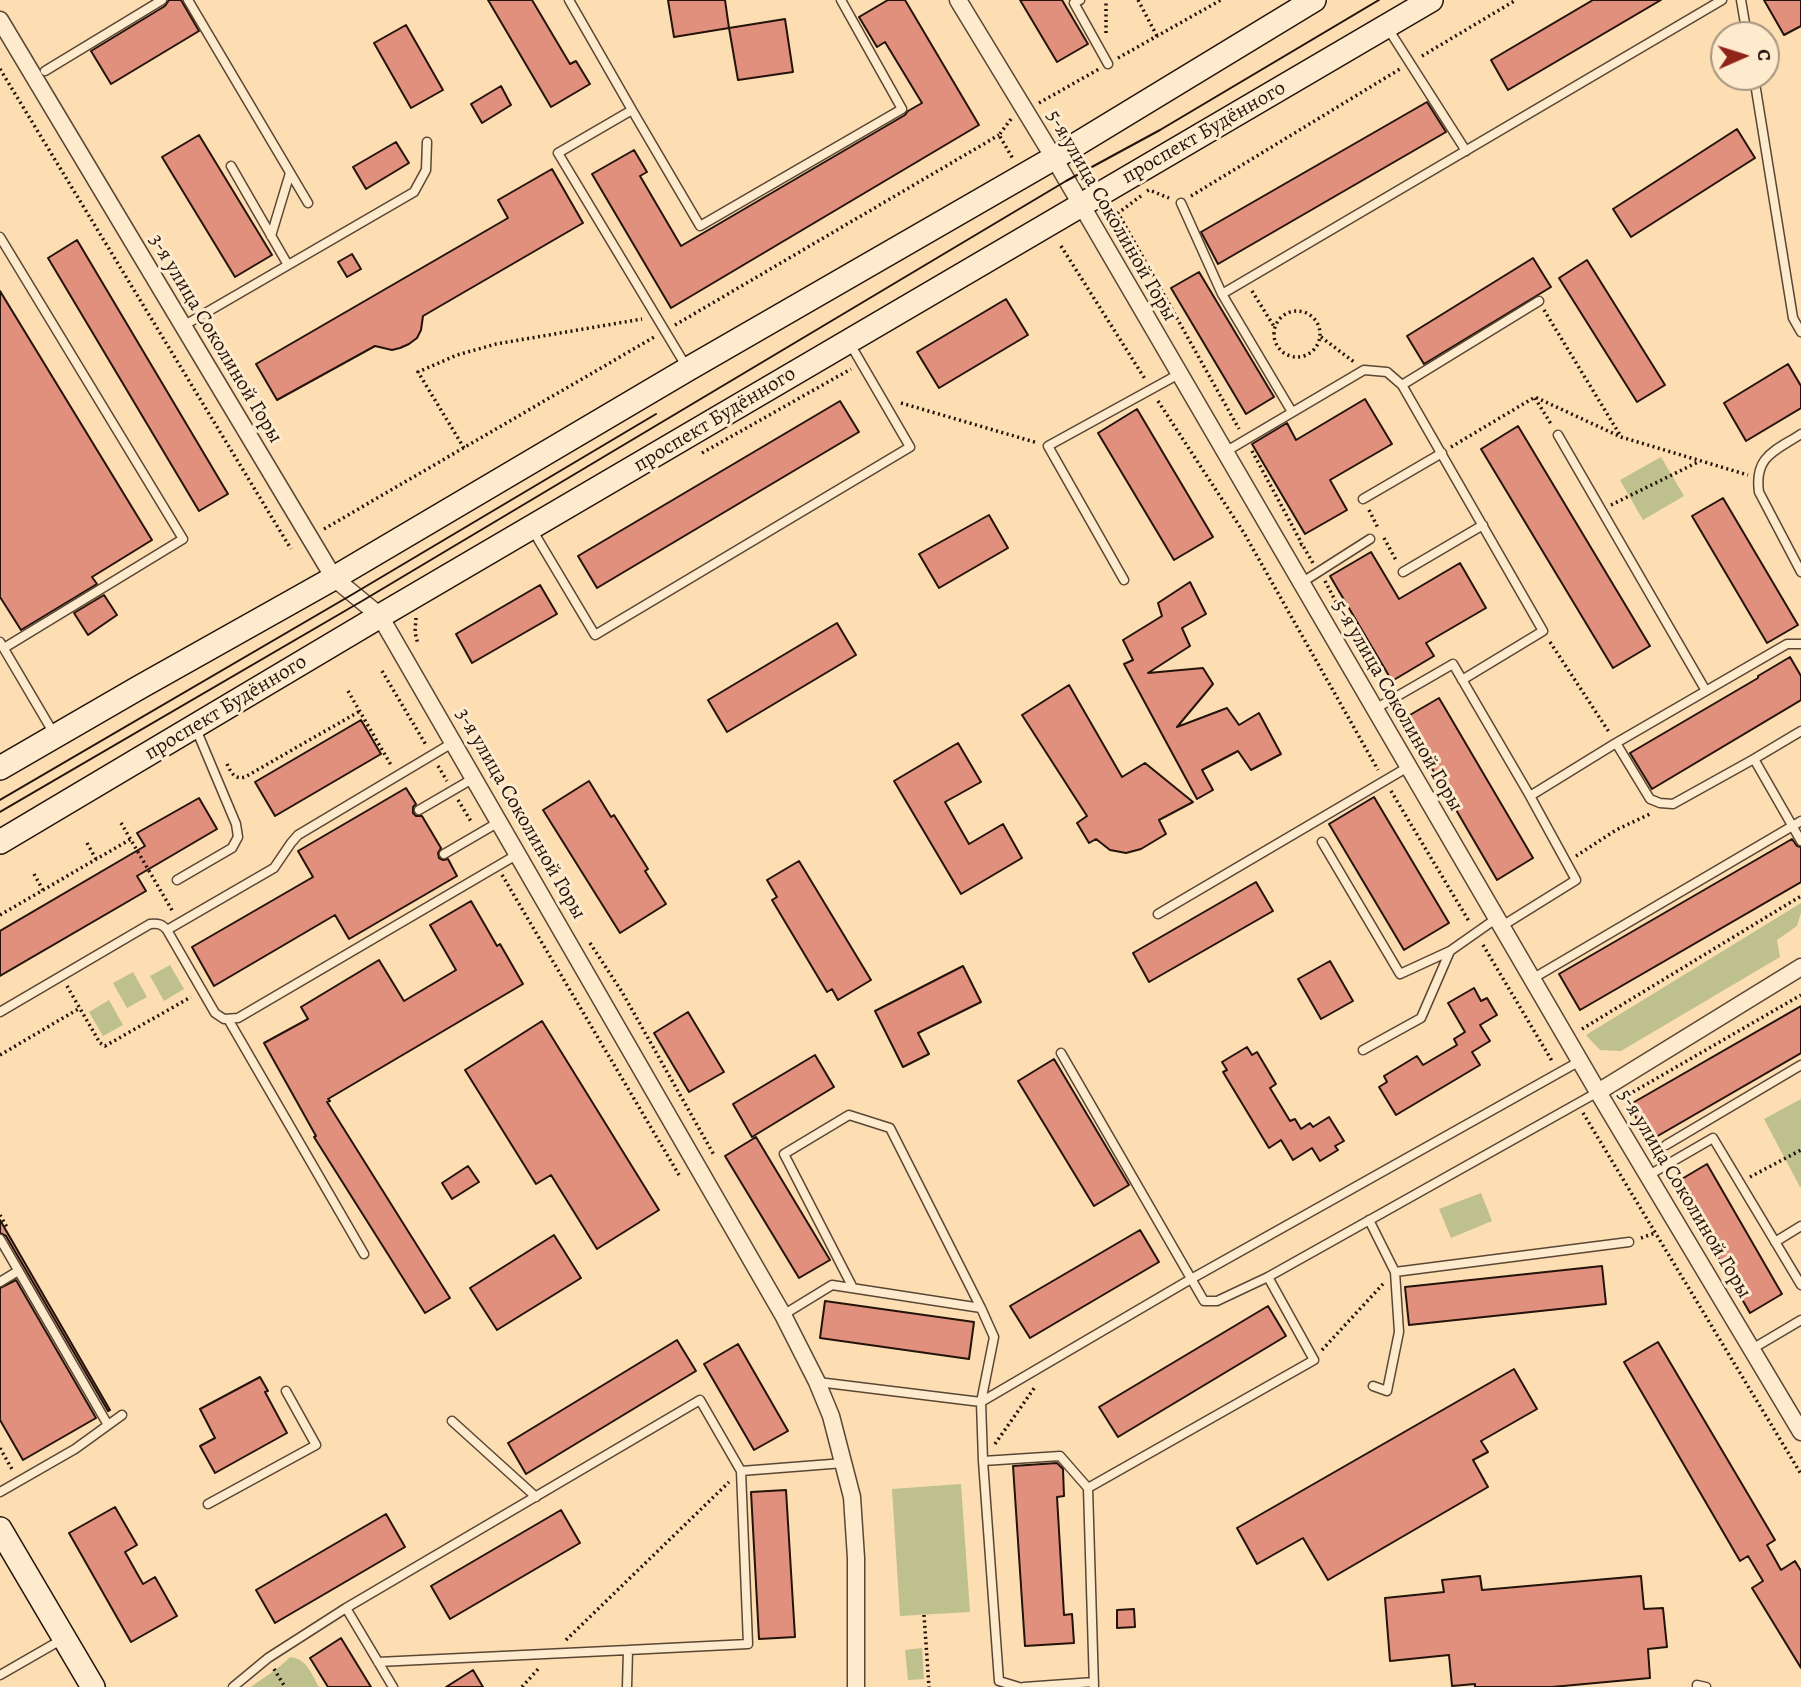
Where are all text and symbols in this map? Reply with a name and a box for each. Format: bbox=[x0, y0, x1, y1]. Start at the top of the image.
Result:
north arrow bbox=[1710, 21, 1780, 91]
text: С bbox=[1751, 48, 1777, 62]
street label: проспект Будённого bbox=[1118, 76, 1290, 190]
street label: 5-я улица Соколиной Горы bbox=[1040, 106, 1182, 326]
street label: 3-я улица Соколиной Горы bbox=[143, 230, 287, 448]
street label: проспект Будённого bbox=[629, 362, 801, 478]
street label: 5-я улица Соколиной Горы bbox=[1326, 596, 1468, 816]
street label: проспект Будённого bbox=[140, 650, 312, 766]
street label: 3-я улица Соколиной Горы bbox=[449, 704, 591, 924]
street label: 5-я улица Соколиной Горы bbox=[1611, 1085, 1757, 1303]

